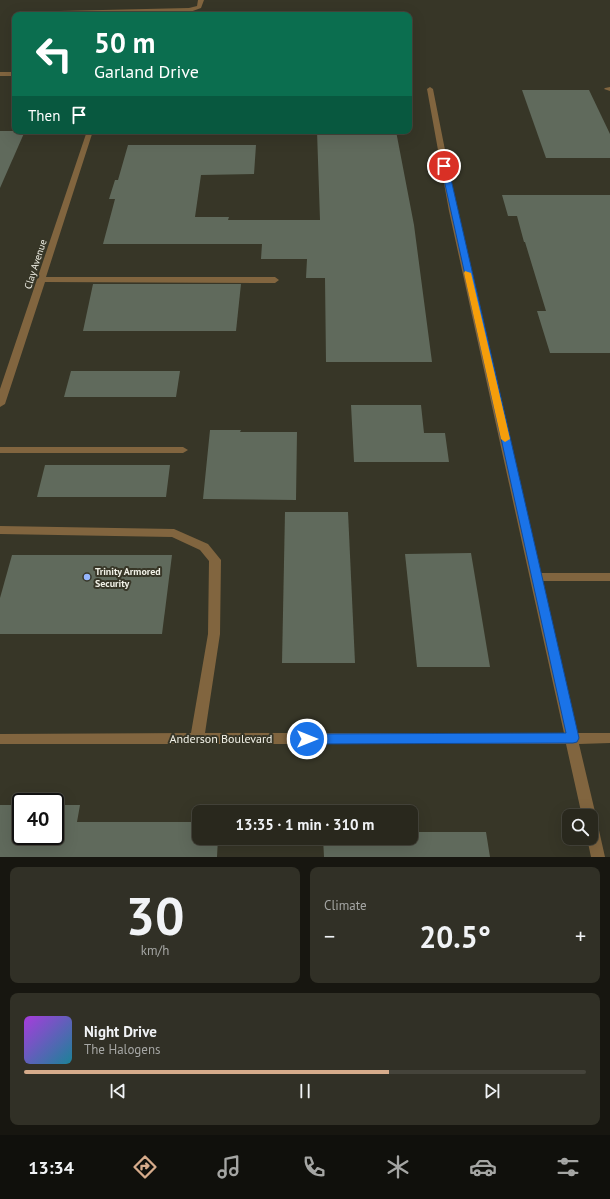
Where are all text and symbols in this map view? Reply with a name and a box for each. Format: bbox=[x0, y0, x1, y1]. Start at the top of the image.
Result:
text: 50 m bbox=[94, 24, 155, 61]
icon: left bbox=[28, 28, 80, 80]
text: Garland Drive bbox=[94, 60, 199, 83]
icon: arrive bbox=[68, 104, 90, 126]
text: Then bbox=[28, 106, 60, 125]
pin bbox=[427, 149, 461, 183]
icon: arrive bbox=[433, 155, 455, 177]
street label: Clay Avenue bbox=[21, 238, 50, 291]
place label: Trinity Armored Security bbox=[95, 565, 161, 590]
marker: Trinity Armored Security bbox=[82, 572, 92, 582]
position arrow bbox=[286, 718, 328, 760]
street label: Anderson Boulevard bbox=[170, 731, 273, 746]
speed limit sign: 40 bbox=[12, 793, 64, 845]
map controls bbox=[562, 809, 598, 845]
button: search bbox=[562, 809, 598, 845]
text: 13:35 · 1 min · 310 m bbox=[236, 815, 374, 834]
text: 30 bbox=[126, 882, 184, 949]
text: Climate bbox=[324, 897, 367, 914]
text: 20.5° bbox=[419, 917, 491, 956]
text: − bbox=[324, 922, 335, 950]
text: + bbox=[575, 922, 586, 950]
text: km/h bbox=[141, 942, 169, 959]
text: Night Drive bbox=[84, 1022, 157, 1041]
text: The Halogens bbox=[84, 1041, 161, 1058]
icon: previous bbox=[107, 1080, 129, 1102]
icon: pause bbox=[294, 1080, 316, 1102]
icon: next bbox=[481, 1080, 503, 1102]
icon: directions bbox=[131, 1153, 159, 1181]
icon: music bbox=[215, 1153, 243, 1181]
icon: phone bbox=[300, 1153, 328, 1181]
icon: climate bbox=[384, 1153, 412, 1181]
icon: car bbox=[469, 1153, 497, 1181]
icon: filters bbox=[554, 1153, 582, 1181]
text: 13:34 bbox=[28, 1156, 74, 1179]

